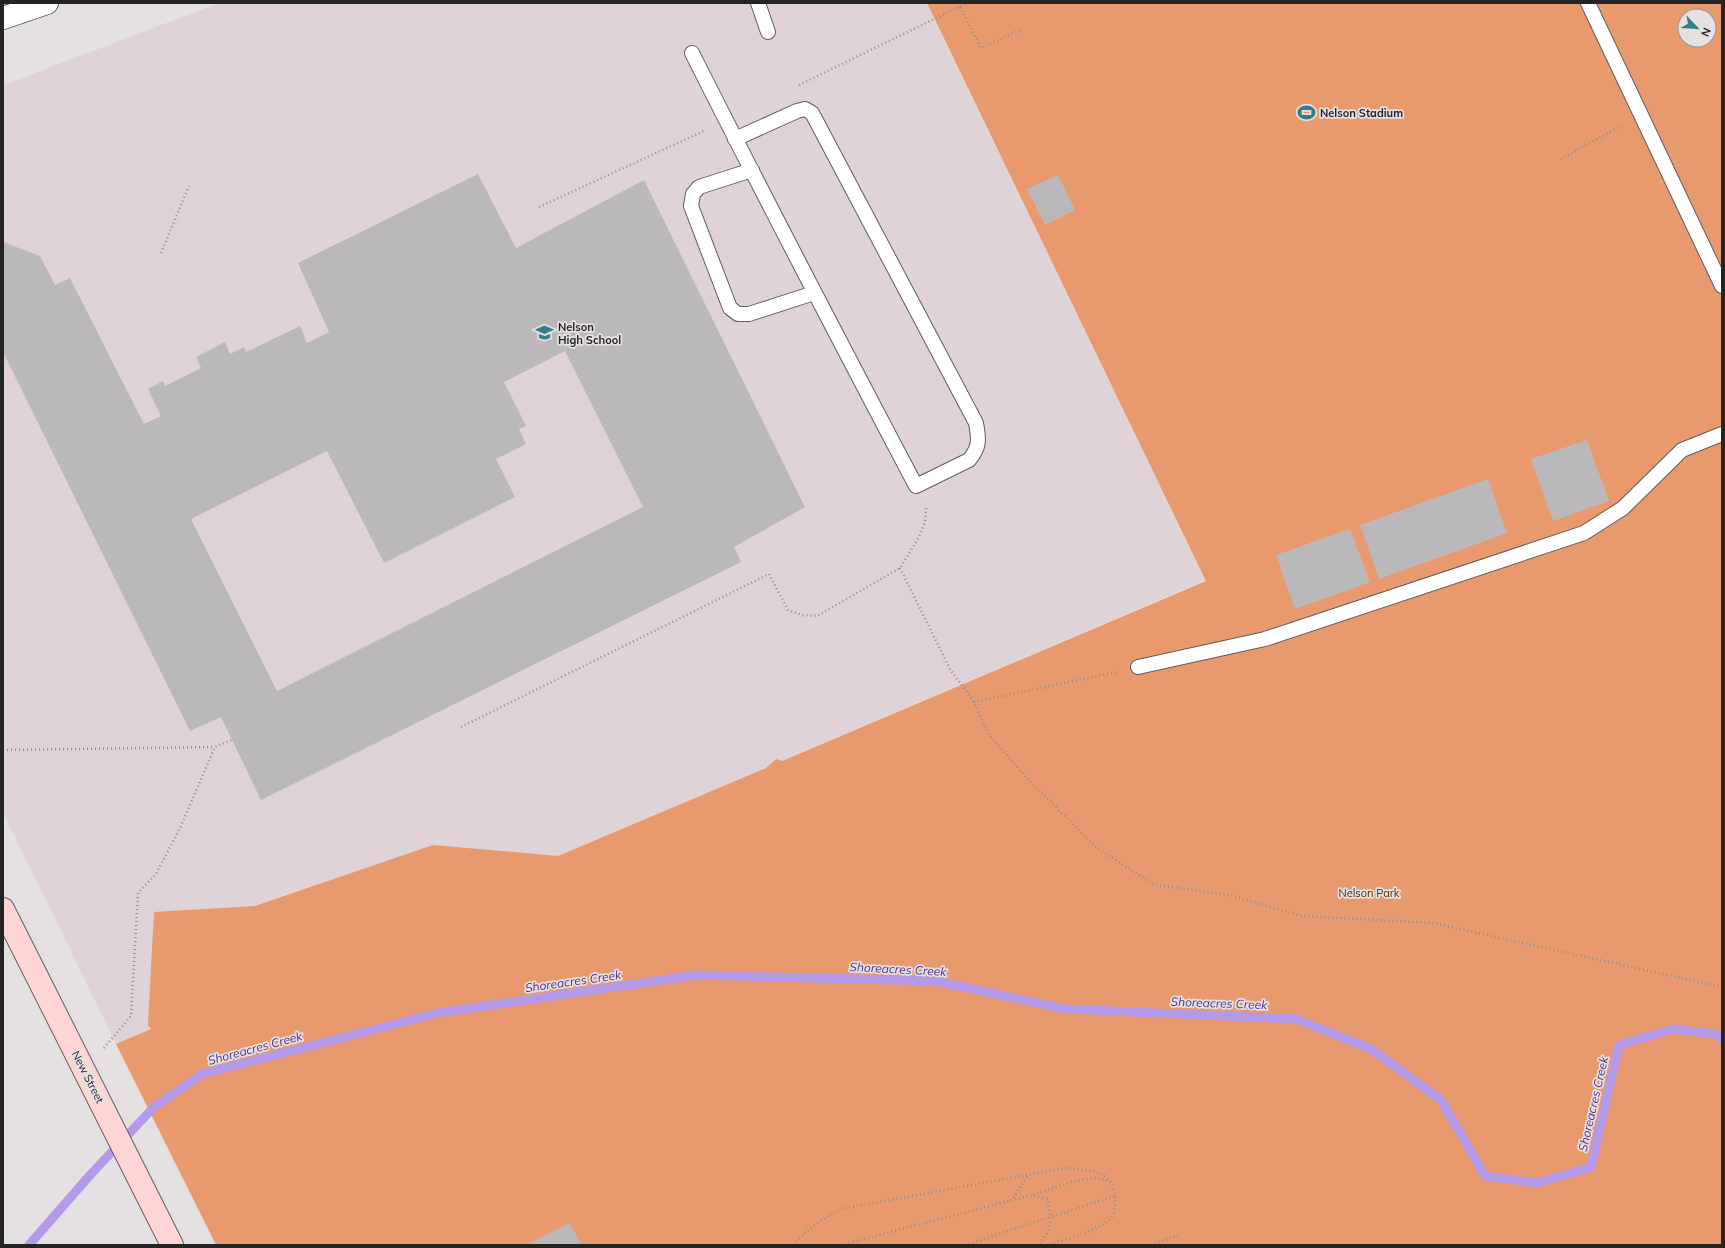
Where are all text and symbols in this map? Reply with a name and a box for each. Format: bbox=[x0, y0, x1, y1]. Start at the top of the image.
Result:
north arrow bbox=[1677, 8, 1717, 48]
text: N bbox=[1698, 26, 1714, 39]
sports icon: Nelson Stadium bbox=[1297, 103, 1317, 123]
place label: Nelson Stadium bbox=[1320, 106, 1403, 120]
place label: Nelson High School bbox=[558, 320, 621, 347]
school or university icon: Nelson High School bbox=[535, 323, 555, 343]
park label: Nelson Park bbox=[1338, 886, 1400, 900]
water label: Shoreacres Creek bbox=[849, 959, 948, 979]
water label: Shoreacres Creek bbox=[524, 967, 623, 995]
water label: Shoreacres Creek bbox=[1170, 994, 1269, 1012]
water label: Shoreacres Creek bbox=[206, 1028, 305, 1068]
street label: New Street bbox=[69, 1048, 107, 1106]
water label: Shoreacres Creek bbox=[1575, 1054, 1611, 1153]

